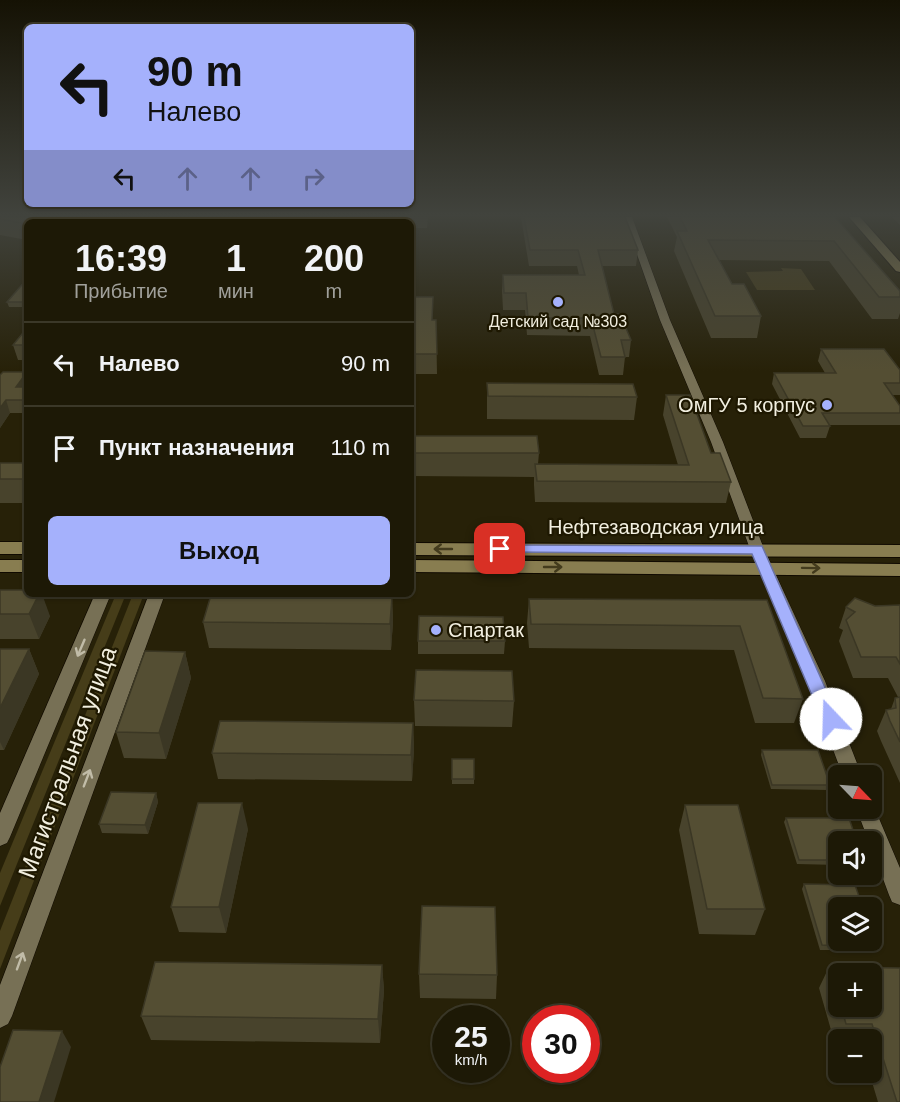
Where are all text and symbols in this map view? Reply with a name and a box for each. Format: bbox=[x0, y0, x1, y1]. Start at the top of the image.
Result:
icon: left bbox=[48, 48, 126, 126]
text: 90 m bbox=[147, 48, 243, 95]
text: Налево bbox=[147, 97, 241, 127]
icon: left bbox=[108, 162, 141, 195]
icon: ahead bbox=[171, 162, 204, 195]
icon: ahead bbox=[234, 162, 267, 195]
icon: right bbox=[297, 162, 330, 195]
text: 16:39 bbox=[75, 238, 167, 279]
text: 1 bbox=[226, 238, 246, 279]
text: 200 bbox=[304, 238, 364, 279]
text: Прибытие bbox=[74, 280, 168, 302]
text: мин bbox=[218, 280, 254, 302]
text: m bbox=[326, 280, 342, 302]
marker: Детский сад №303 bbox=[551, 295, 565, 309]
place label: Детский сад №303 bbox=[489, 313, 627, 330]
icon: left bbox=[48, 348, 81, 381]
text: Налево bbox=[99, 351, 180, 376]
text: 90 m bbox=[341, 351, 390, 376]
place label: ОмГУ 5 корпус bbox=[678, 394, 815, 416]
marker: ОмГУ 5 корпус bbox=[820, 398, 834, 412]
icon: arrive bbox=[48, 432, 81, 465]
text: Пункт назначения bbox=[99, 435, 295, 460]
text: 110 m bbox=[330, 435, 390, 460]
button: Выход bbox=[48, 516, 390, 585]
street label: Нефтезаводская улица bbox=[548, 516, 765, 538]
pin bbox=[474, 523, 525, 574]
icon: arrive bbox=[483, 532, 516, 565]
one-way arrow bbox=[433, 543, 453, 555]
one-way arrow bbox=[543, 561, 563, 573]
one-way arrow bbox=[801, 562, 821, 574]
place label: Спартак bbox=[448, 619, 524, 641]
marker: Спартак bbox=[429, 623, 443, 637]
one-way arrow bbox=[75, 639, 86, 657]
street label: Магистральная улица bbox=[13, 642, 122, 881]
position arrow bbox=[799, 687, 863, 751]
north arrow bbox=[828, 765, 882, 819]
map controls bbox=[828, 765, 882, 1083]
one-way arrow bbox=[83, 769, 94, 788]
button: sound bbox=[828, 831, 882, 885]
button: layers bbox=[828, 897, 882, 951]
one-way arrow bbox=[16, 952, 27, 971]
button: + bbox=[828, 963, 882, 1017]
speed limit sign: 30 bbox=[522, 1005, 600, 1083]
text: 25 bbox=[454, 1020, 488, 1053]
button: − bbox=[828, 1029, 882, 1083]
text: km/h bbox=[455, 1051, 487, 1068]

